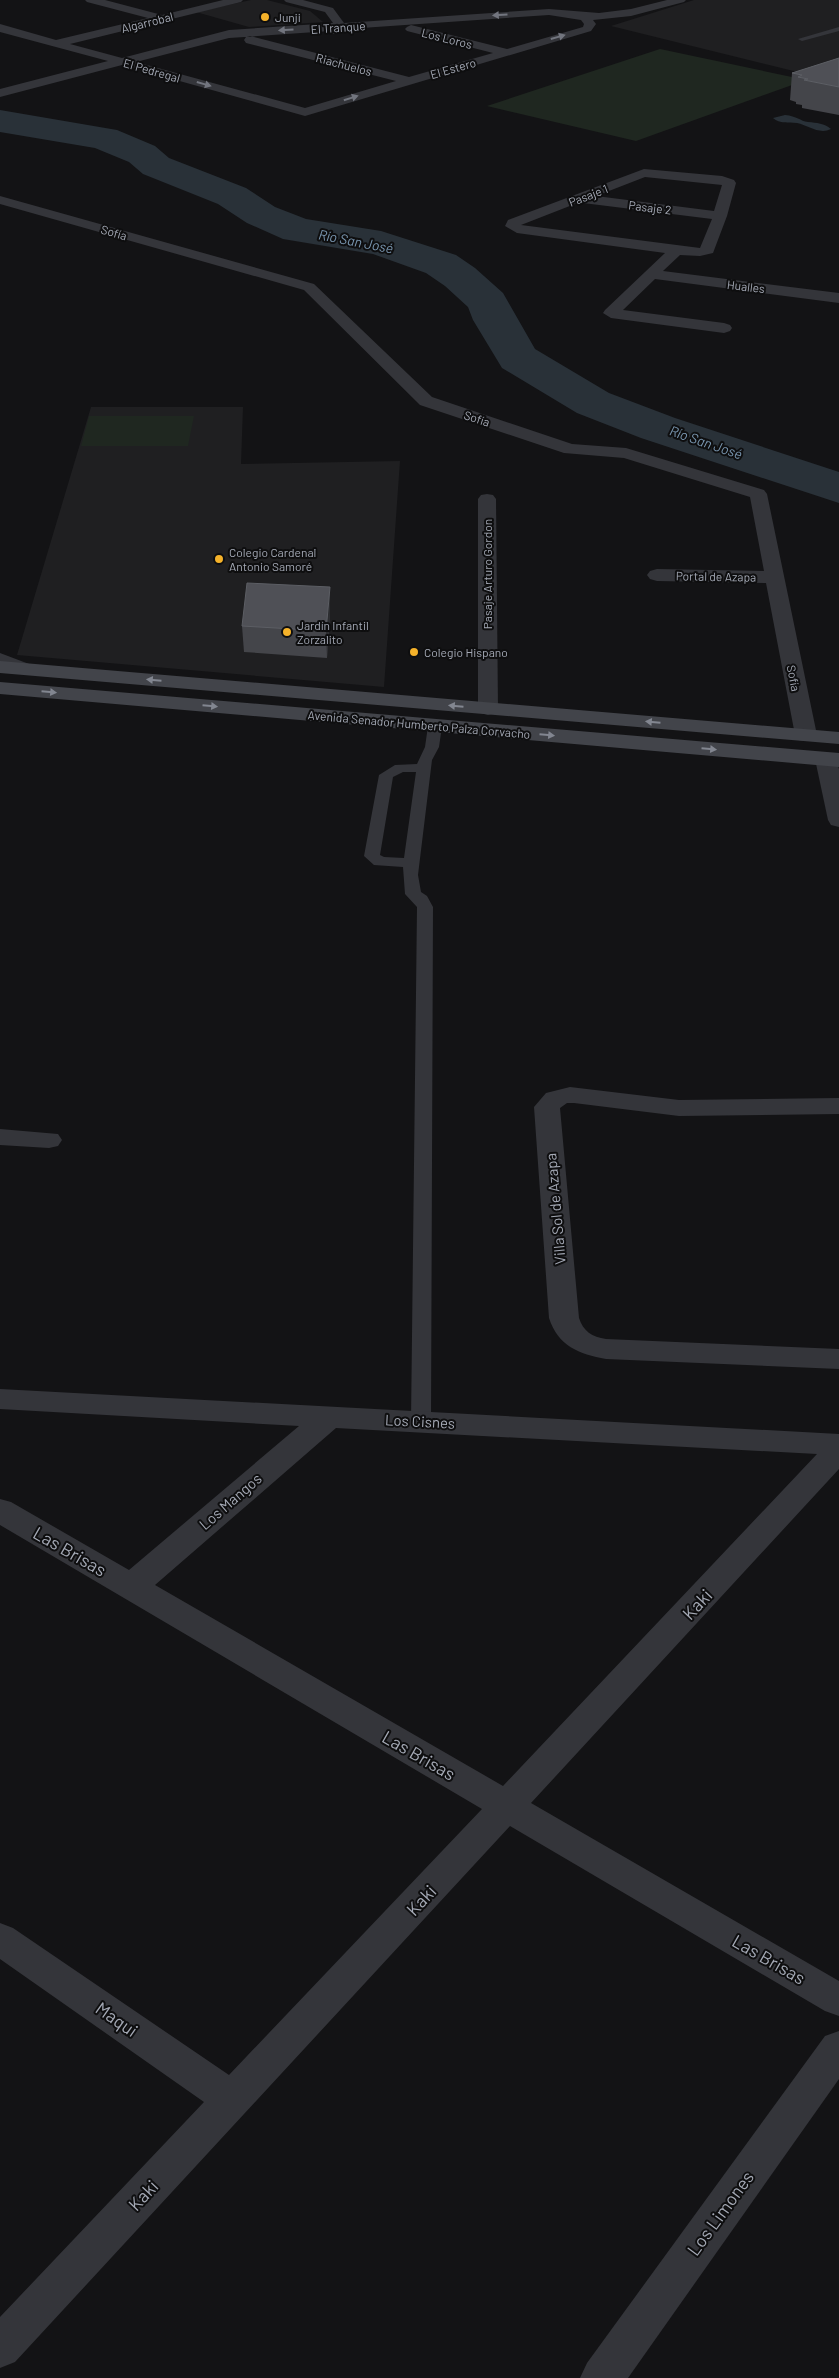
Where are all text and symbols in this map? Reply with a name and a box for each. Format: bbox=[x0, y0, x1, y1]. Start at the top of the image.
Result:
street label: Algarrobal bbox=[119, 9, 175, 35]
place label: Junji bbox=[275, 10, 301, 24]
marker: Junji bbox=[259, 11, 271, 23]
one-way arrow bbox=[492, 12, 508, 20]
street label: El Tranque bbox=[310, 18, 366, 36]
street label: Los Loros bbox=[420, 25, 474, 51]
one-way arrow bbox=[278, 27, 294, 35]
one-way arrow bbox=[550, 33, 565, 41]
street label: Riachuelos bbox=[315, 50, 374, 78]
street label: El Pedregal bbox=[122, 55, 182, 85]
street label: El Estero bbox=[429, 55, 477, 81]
one-way arrow bbox=[197, 81, 212, 89]
one-way arrow bbox=[344, 94, 359, 102]
street label: Pasaje 1 bbox=[566, 181, 610, 209]
street label: Pasaje 2 bbox=[628, 197, 672, 217]
street label: Sofía bbox=[99, 222, 129, 242]
water label: Río San José bbox=[317, 225, 395, 257]
street label: Hualles bbox=[726, 277, 766, 295]
street label: Sofía bbox=[462, 407, 492, 429]
water label: Río San José bbox=[667, 422, 745, 462]
street label: Pasaje Arturo Gordon bbox=[480, 519, 494, 629]
place label: Colegio Cardenal Antonio Samoré bbox=[229, 545, 316, 573]
marker: Colegio Cardenal Antonio Samoré bbox=[213, 553, 225, 565]
street label: Portal de Azapa bbox=[676, 568, 756, 584]
place label: Jardín Infantil Zorzalito bbox=[297, 618, 369, 646]
marker: Jardín Infantil Zorzalito bbox=[281, 626, 293, 638]
place label: Colegio Hispano bbox=[424, 645, 508, 659]
marker: Colegio Hispano bbox=[408, 646, 420, 658]
street label: Sofía bbox=[785, 664, 803, 692]
one-way arrow bbox=[146, 676, 162, 684]
one-way arrow bbox=[41, 688, 57, 696]
one-way arrow bbox=[203, 702, 219, 710]
one-way arrow bbox=[448, 702, 464, 710]
street label: Avenida Senador Humberto Palza Corvacho bbox=[307, 707, 531, 741]
one-way arrow bbox=[644, 718, 660, 726]
one-way arrow bbox=[539, 731, 555, 739]
one-way arrow bbox=[701, 745, 717, 753]
street label: Villa Sol de Azapa bbox=[541, 1152, 569, 1266]
street label: Los Cisnes bbox=[385, 1410, 455, 1432]
street label: Los Mangos bbox=[195, 1469, 265, 1533]
street label: Las Brisas bbox=[30, 1521, 110, 1581]
street label: Kaki bbox=[677, 1584, 717, 1624]
street label: Las Brisas bbox=[379, 1725, 459, 1785]
street label: Kaki bbox=[401, 1880, 441, 1920]
street label: Las Brisas bbox=[729, 1929, 809, 1989]
street label: Maqui bbox=[92, 1997, 142, 2041]
street label: Los Limones bbox=[682, 2166, 758, 2260]
street label: Kaki bbox=[123, 2175, 163, 2215]

